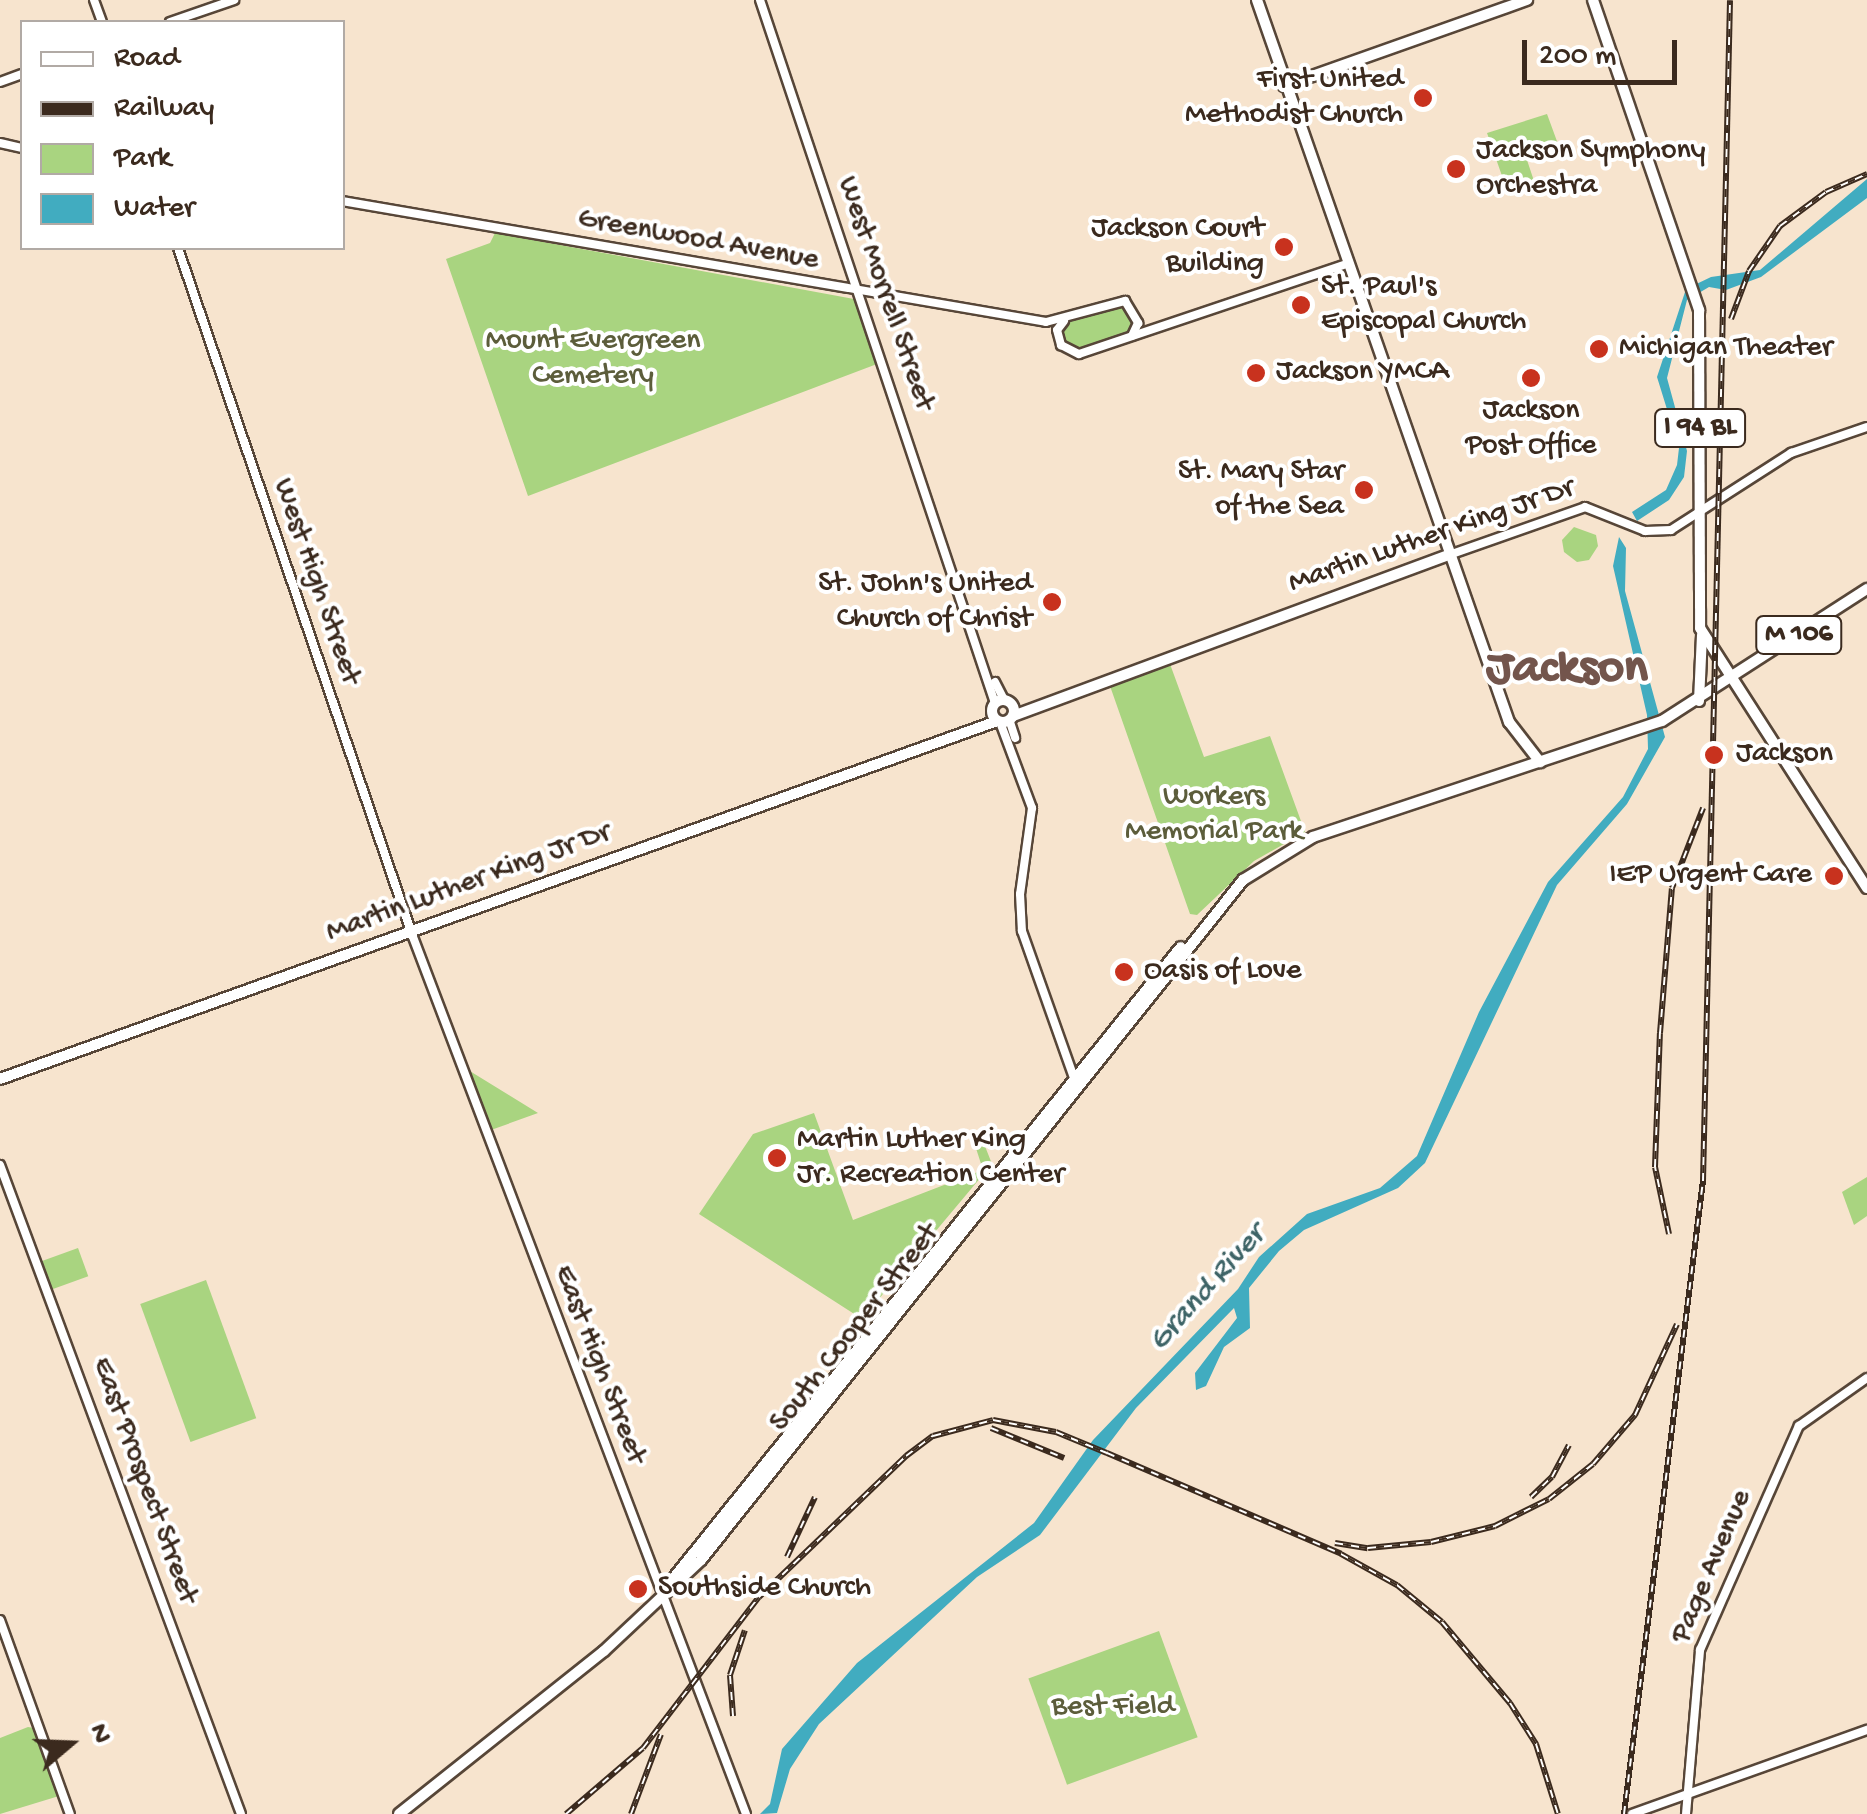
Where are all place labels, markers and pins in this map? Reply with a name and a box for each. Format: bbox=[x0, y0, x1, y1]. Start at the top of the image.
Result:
place label: First United Methodist Church bbox=[1185, 63, 1403, 134]
marker: First United Methodist Church bbox=[1412, 87, 1434, 109]
place label: Jackson Symphony Orchestra bbox=[1476, 134, 1706, 204]
marker: Jackson Symphony Orchestra bbox=[1445, 158, 1467, 180]
place label: Jackson Court Building bbox=[1091, 212, 1264, 282]
marker: Jackson Court Building bbox=[1273, 236, 1295, 258]
place label: St. Paul's Episcopal Church bbox=[1321, 270, 1526, 340]
marker: St. Paul's Episcopal Church bbox=[1290, 294, 1312, 316]
place label: Michigan Theater bbox=[1619, 331, 1832, 367]
marker: Michigan Theater bbox=[1588, 338, 1610, 360]
place label: Jackson YMCA bbox=[1276, 355, 1449, 391]
marker: Jackson YMCA bbox=[1245, 362, 1267, 384]
marker: Jackson Post Office bbox=[1520, 367, 1542, 389]
place label: Jackson Post Office bbox=[1465, 394, 1597, 464]
place label: St. Mary Star of the Sea bbox=[1178, 455, 1344, 526]
marker: St. Mary Star of the Sea bbox=[1353, 479, 1375, 501]
place label: St. John's United Church of Christ bbox=[818, 567, 1032, 638]
marker: St. John's United Church of Christ bbox=[1041, 591, 1063, 613]
place label: Jackson bbox=[1736, 737, 1833, 773]
marker: Jackson bbox=[1701, 742, 1727, 768]
place label: IEP Urgent Care bbox=[1609, 858, 1812, 894]
marker: IEP Urgent Care bbox=[1821, 863, 1847, 889]
place label: Oasis of Love bbox=[1144, 954, 1302, 990]
marker: Oasis of Love bbox=[1113, 961, 1135, 983]
place label: Martin Luther King Jr. Recreation Center bbox=[797, 1123, 1064, 1194]
marker: Martin Luther King Jr. Recreation Center bbox=[766, 1147, 788, 1169]
place label: Southside Church bbox=[658, 1571, 871, 1607]
marker: Southside Church bbox=[627, 1578, 649, 1600]

